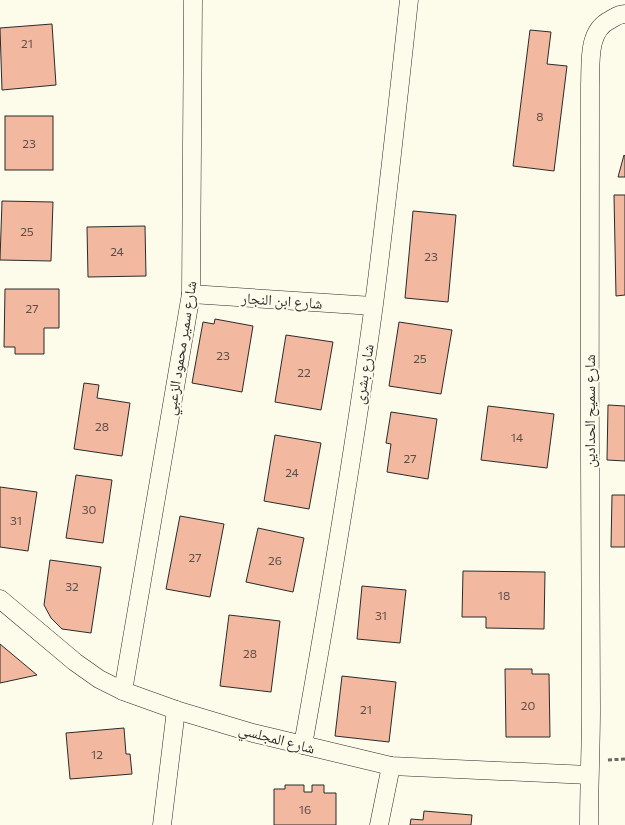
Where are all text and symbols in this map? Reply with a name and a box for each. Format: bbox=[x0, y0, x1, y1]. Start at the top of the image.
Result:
house number: 21 bbox=[21, 36, 33, 50]
house number: 8 bbox=[536, 109, 544, 123]
house number: 23 bbox=[22, 136, 36, 150]
house number: 25 bbox=[20, 224, 34, 238]
house number: 24 bbox=[110, 244, 124, 258]
house number: 23 bbox=[424, 249, 438, 263]
street label: شارع سمير محمود الزعبي bbox=[160, 279, 203, 417]
street label: شارع ابن النجار bbox=[240, 288, 323, 314]
house number: 27 bbox=[26, 301, 38, 315]
street label: شارع بشرى bbox=[349, 342, 379, 406]
house number: 23 bbox=[216, 348, 230, 362]
house number: 25 bbox=[413, 351, 427, 365]
street label: شارع سميح الحدادين bbox=[580, 354, 600, 468]
house number: 22 bbox=[297, 365, 311, 379]
house number: 28 bbox=[95, 419, 109, 433]
house number: 14 bbox=[511, 430, 523, 444]
house number: 27 bbox=[404, 451, 416, 465]
house number: 24 bbox=[285, 465, 299, 479]
house number: 30 bbox=[82, 502, 97, 516]
house number: 31 bbox=[10, 513, 22, 527]
house number: 27 bbox=[189, 550, 201, 564]
house number: 26 bbox=[268, 553, 282, 567]
house number: 32 bbox=[65, 579, 79, 593]
house number: 18 bbox=[498, 588, 510, 602]
house number: 31 bbox=[375, 608, 387, 622]
house number: 28 bbox=[243, 646, 257, 660]
house number: 20 bbox=[521, 698, 535, 712]
house number: 21 bbox=[360, 702, 372, 716]
street label: شارع المجلسي bbox=[236, 719, 317, 761]
house number: 12 bbox=[91, 747, 103, 761]
house number: 16 bbox=[299, 802, 311, 816]

